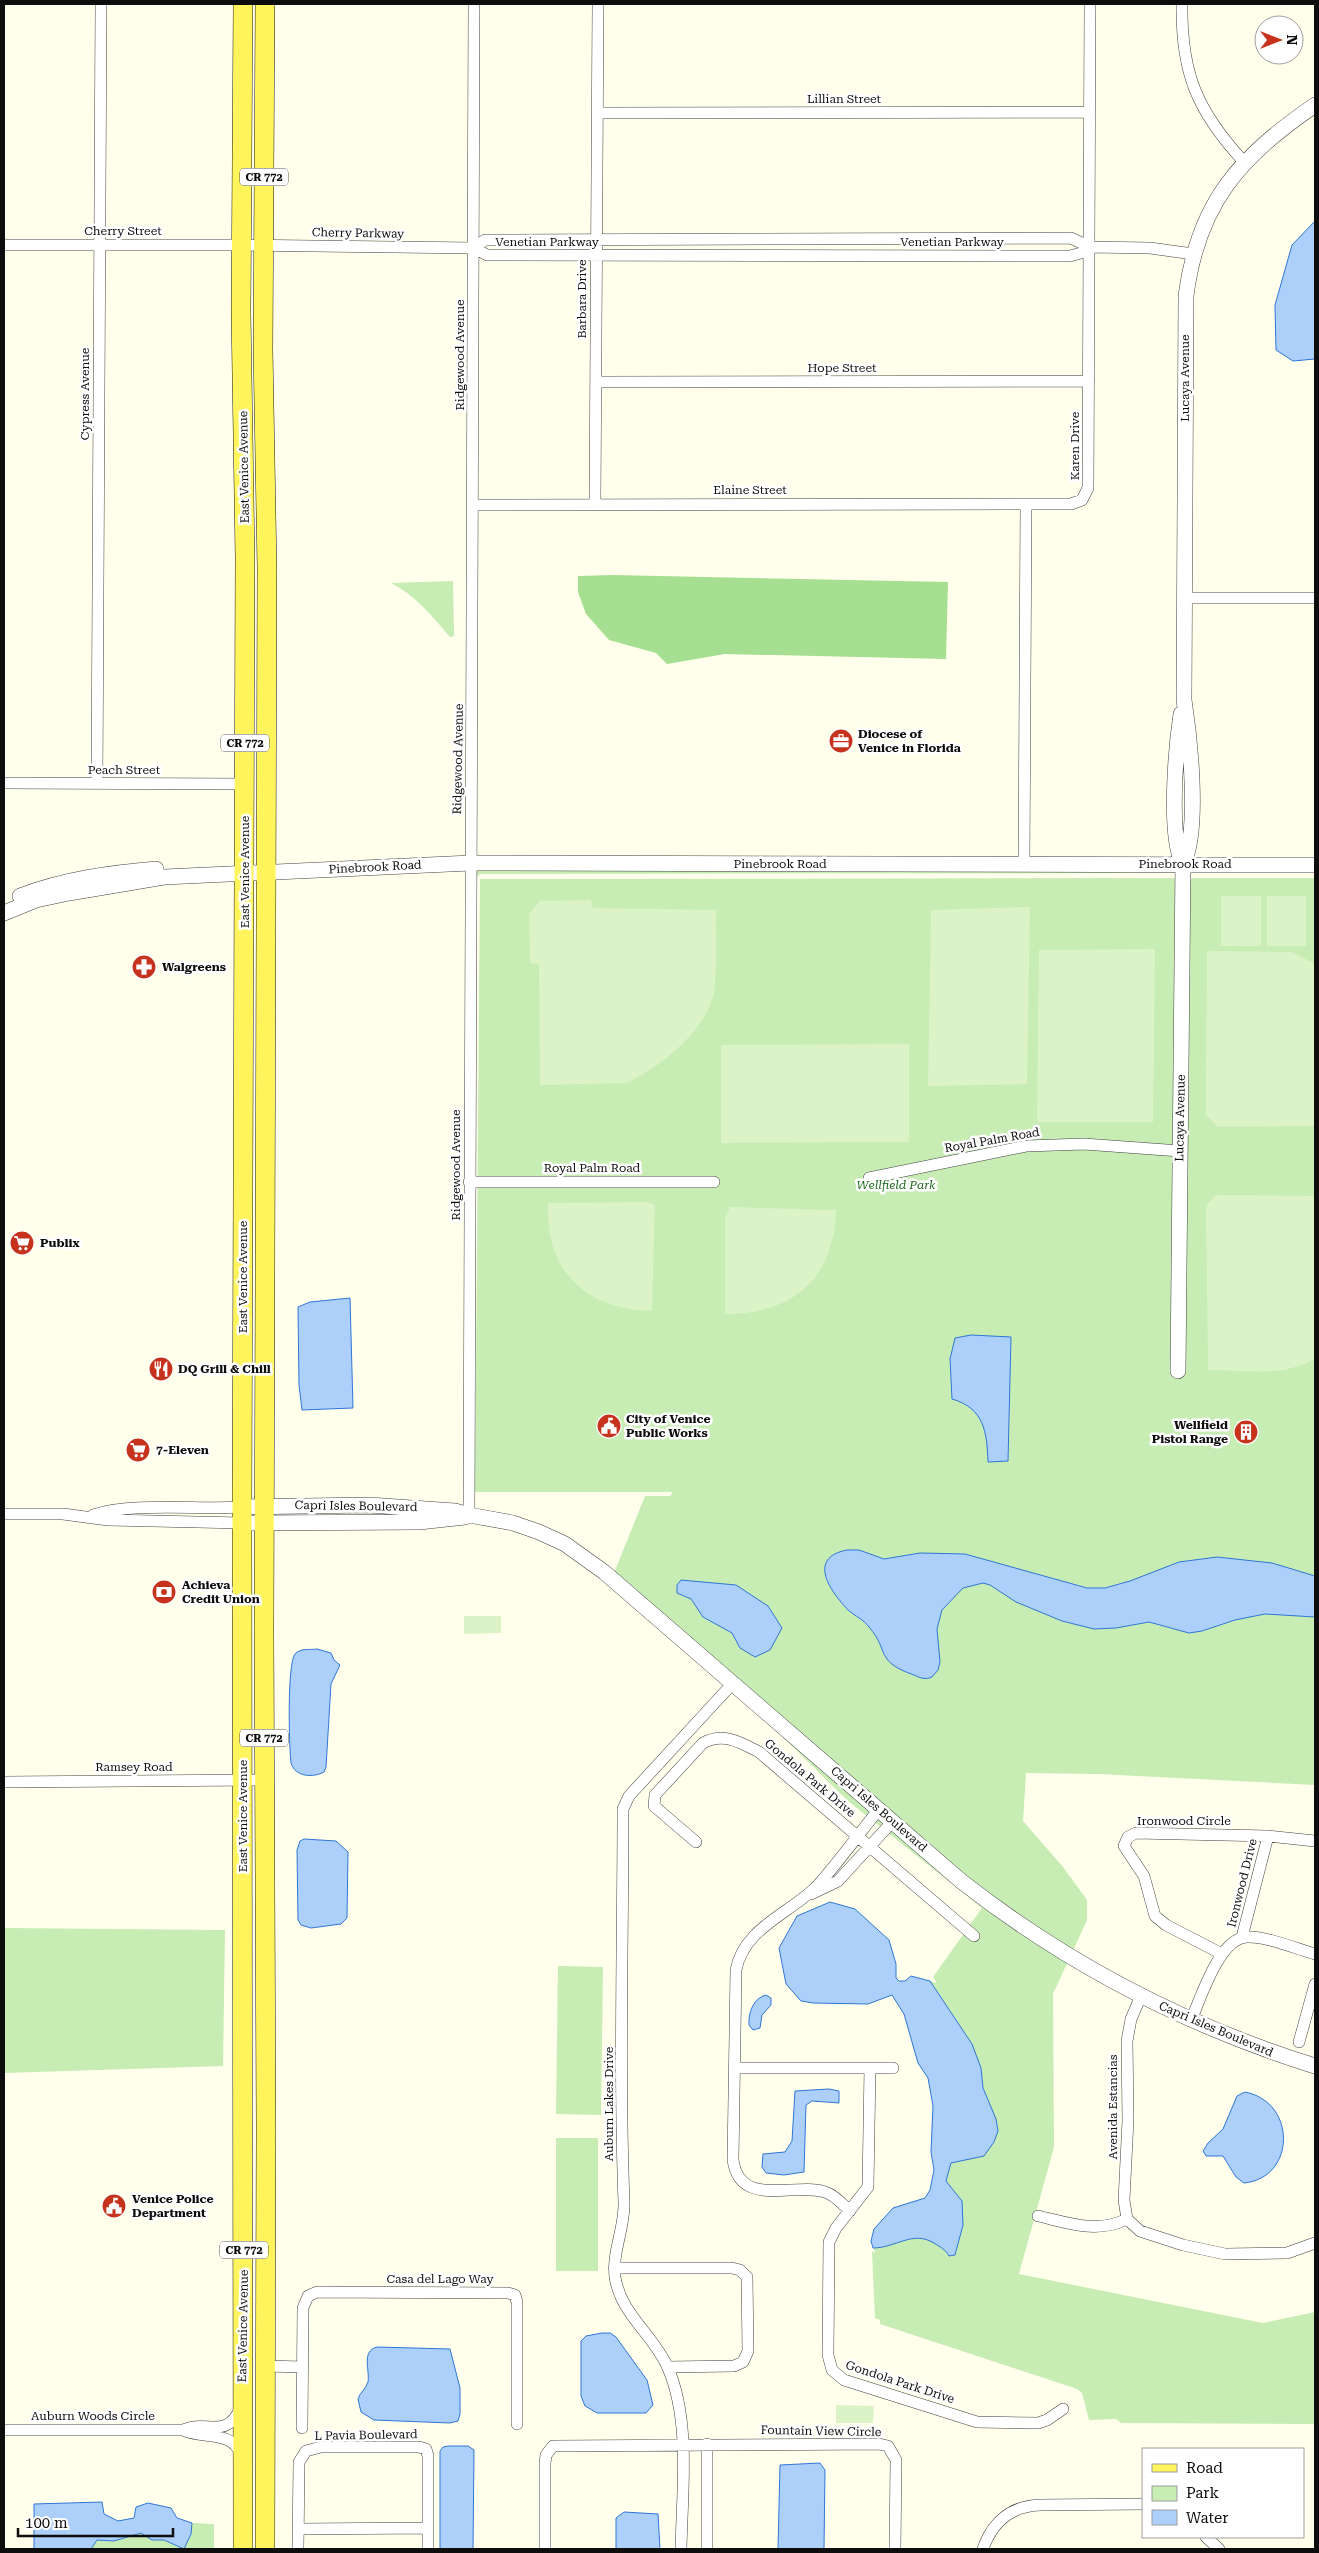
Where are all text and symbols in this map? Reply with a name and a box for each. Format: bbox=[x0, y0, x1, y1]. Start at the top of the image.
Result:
north arrow bbox=[1254, 15, 1304, 65]
text: N bbox=[1284, 35, 1300, 46]
street label: Lillian Street bbox=[807, 92, 882, 106]
road number: CR 772 bbox=[240, 168, 288, 186]
street label: Cherry Street bbox=[84, 224, 162, 238]
street label: Cherry Parkway bbox=[312, 225, 405, 241]
street label: Venetian Parkway bbox=[495, 235, 600, 249]
street label: Venetian Parkway bbox=[900, 235, 1005, 249]
street label: Barbara Drive bbox=[575, 259, 589, 339]
street label: Ridgewood Avenue bbox=[453, 299, 467, 411]
street label: Lucaya Avenue bbox=[1178, 334, 1192, 422]
street label: Cypress Avenue bbox=[78, 347, 92, 440]
street label: Hope Street bbox=[807, 361, 877, 375]
street label: East Venice Avenue bbox=[236, 410, 252, 523]
street label: Karen Drive bbox=[1068, 411, 1082, 480]
street label: Elaine Street bbox=[713, 483, 787, 497]
street label: Ridgewood Avenue bbox=[450, 703, 466, 815]
place label: Diocese of Venice in Florida bbox=[858, 727, 961, 755]
office icon: Diocese of Venice in Florida bbox=[828, 728, 854, 754]
road number: CR 772 bbox=[221, 734, 269, 751]
street label: Peach Street bbox=[88, 763, 161, 777]
street label: East Venice Avenue bbox=[238, 815, 252, 928]
street label: Pinebrook Road bbox=[733, 857, 827, 871]
street label: Pinebrook Road bbox=[1138, 857, 1232, 871]
street label: Pinebrook Road bbox=[328, 858, 422, 876]
pharmacy icon: Walgreens bbox=[131, 954, 157, 980]
place label: Walgreens bbox=[162, 960, 226, 974]
street label: Lucaya Avenue bbox=[1172, 1074, 1188, 1162]
street label: Ridgewood Avenue bbox=[449, 1109, 463, 1221]
street label: Royal Palm Road bbox=[943, 1125, 1041, 1155]
street label: Royal Palm Road bbox=[544, 1161, 641, 1175]
park label: Wellfield Park bbox=[857, 1178, 936, 1192]
street label: East Venice Avenue bbox=[236, 1220, 250, 1333]
supermarket icon: Publix bbox=[9, 1230, 35, 1256]
place label: Publix bbox=[40, 1236, 80, 1250]
restaurant icon: DQ Grill & Chill bbox=[148, 1356, 174, 1382]
place label: DQ Grill & Chill bbox=[178, 1362, 271, 1376]
place label: City of Venice Public Works bbox=[626, 1412, 710, 1440]
public building icon: City of Venice Public Works bbox=[596, 1413, 622, 1439]
place label: Wellfield Pistol Range bbox=[1152, 1418, 1228, 1446]
building icon: Wellfield Pistol Range bbox=[1233, 1419, 1259, 1445]
supermarket icon: 7-Eleven bbox=[125, 1437, 151, 1463]
place label: 7-Eleven bbox=[156, 1443, 209, 1457]
street label: Capri Isles Boulevard bbox=[294, 1498, 418, 1514]
place label: Achieva Credit Union bbox=[182, 1578, 260, 1606]
bank icon: Achieva Credit Union bbox=[151, 1579, 177, 1605]
road number: CR 772 bbox=[240, 1730, 288, 1746]
street label: Gondola Park Drive bbox=[762, 1736, 858, 1820]
street label: East Venice Avenue bbox=[236, 1759, 250, 1872]
street label: Ramsey Road bbox=[95, 1760, 173, 1774]
street label: Capri Isles Boulevard bbox=[828, 1763, 930, 1855]
street label: Ironwood Circle bbox=[1137, 1814, 1231, 1828]
street label: Ironwood Drive bbox=[1224, 1837, 1260, 1929]
street label: Capri Isles Boulevard bbox=[1157, 1999, 1276, 2060]
street label: Auburn Lakes Drive bbox=[602, 2046, 616, 2161]
street label: Avenida Estancias bbox=[1106, 2054, 1120, 2160]
place label: Venice Police Department bbox=[132, 2192, 214, 2220]
public building icon: Venice Police Department bbox=[101, 2193, 127, 2219]
road number: CR 772 bbox=[220, 2242, 268, 2258]
street label: East Venice Avenue bbox=[235, 2269, 251, 2382]
street label: Casa del Lago Way bbox=[386, 2272, 494, 2286]
street label: Gondola Park Drive bbox=[844, 2358, 957, 2406]
street label: Auburn Woods Circle bbox=[31, 2409, 155, 2423]
street label: Fountain View Circle bbox=[760, 2423, 882, 2439]
street label: L Pavia Boulevard bbox=[314, 2427, 418, 2443]
legend bbox=[1142, 2448, 1304, 2538]
text: Road bbox=[1186, 2459, 1223, 2477]
text: Park bbox=[1186, 2484, 1220, 2502]
scale bar bbox=[18, 2506, 172, 2538]
text: Water bbox=[1186, 2509, 1228, 2527]
text: 100 m bbox=[25, 2514, 68, 2532]

